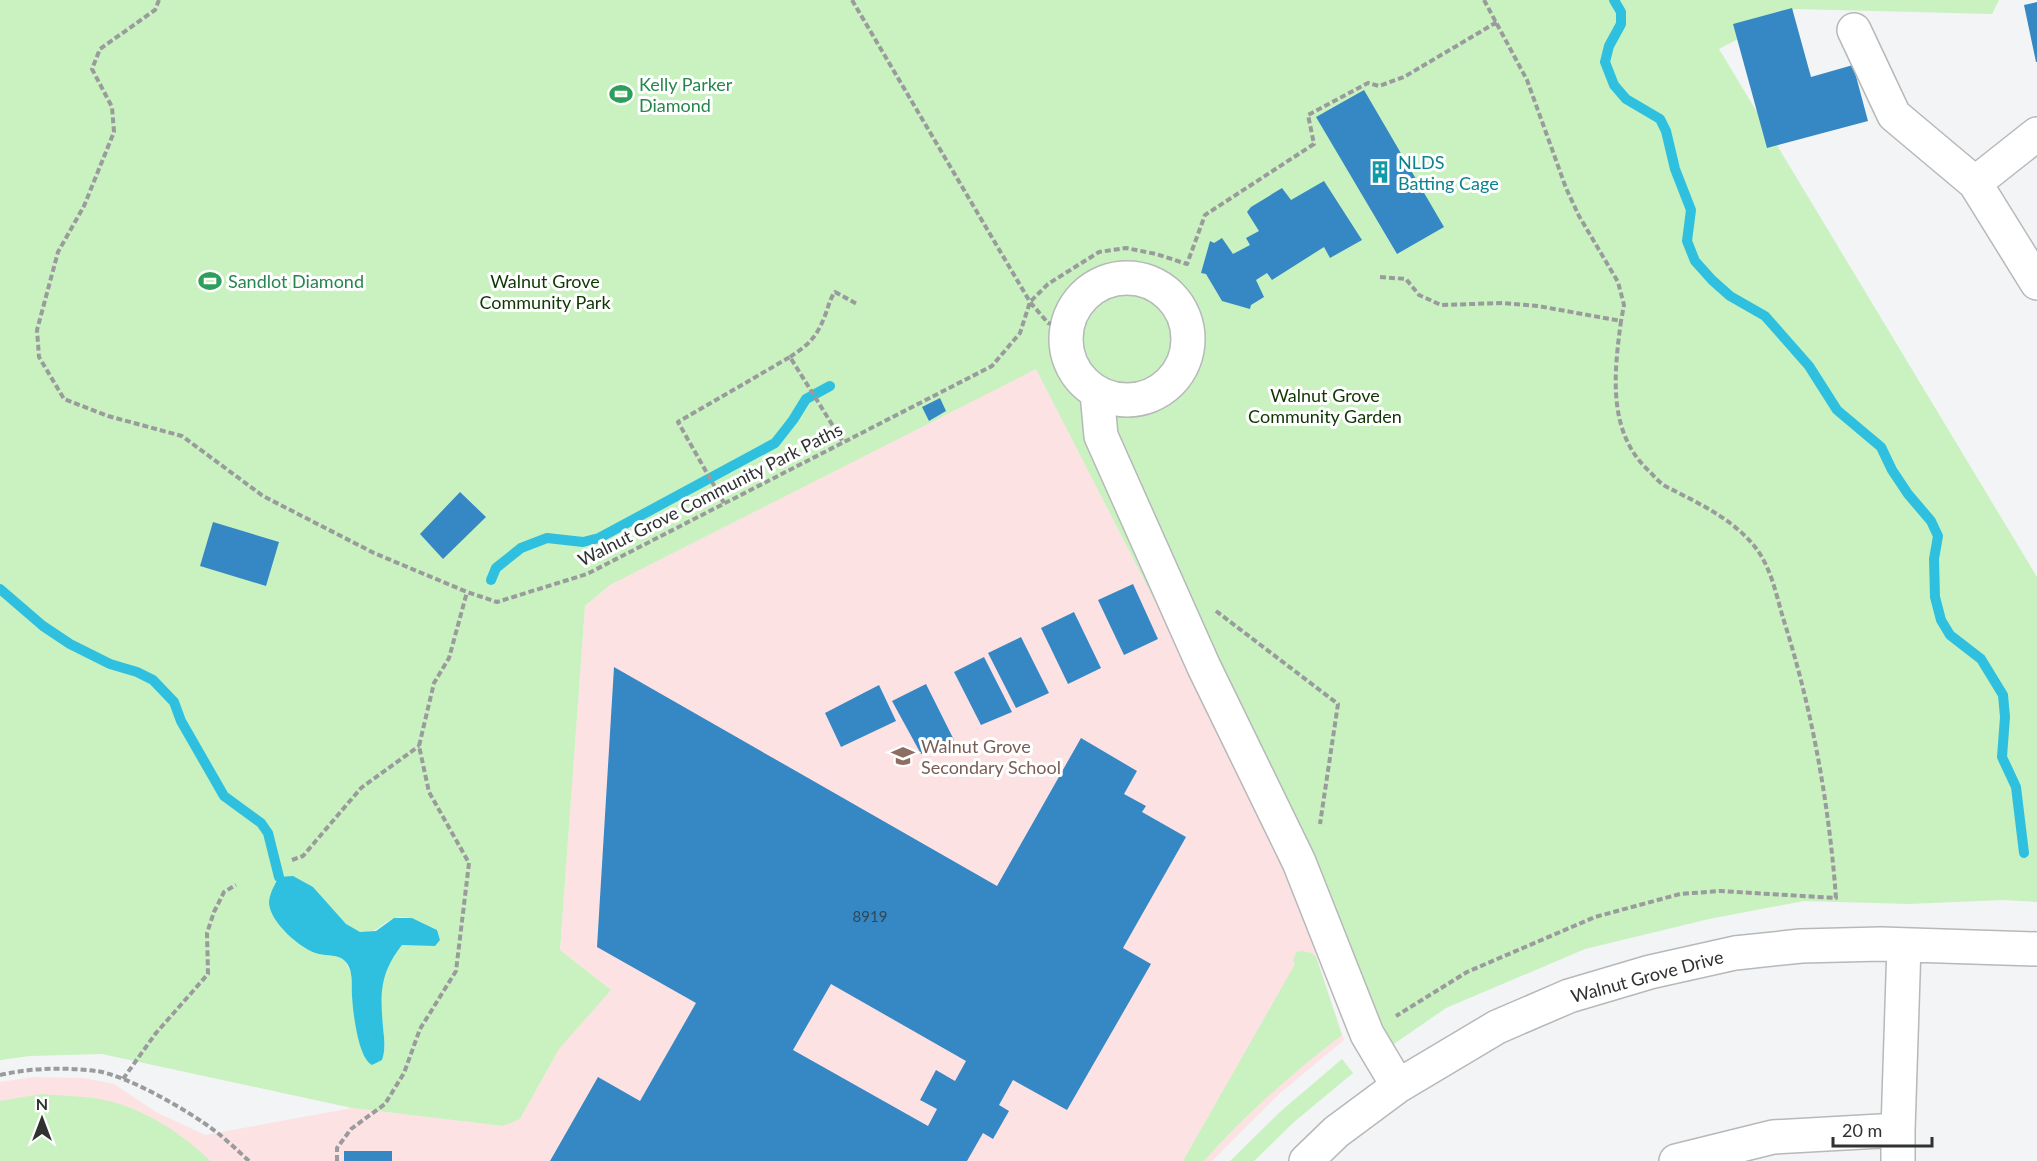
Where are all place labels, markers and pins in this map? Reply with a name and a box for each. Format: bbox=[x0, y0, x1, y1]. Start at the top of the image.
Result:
place label: Kelly Parker Diamond bbox=[639, 73, 733, 116]
sports icon: Kelly Parker Diamond bbox=[608, 81, 634, 107]
place label: NLDS Batting Cage bbox=[1398, 151, 1499, 194]
building icon: NLDS Batting Cage bbox=[1367, 159, 1393, 185]
sports icon: Sandlot Diamond bbox=[197, 268, 223, 294]
place label: Sandlot Diamond bbox=[228, 270, 364, 292]
place label: Walnut Grove Secondary School bbox=[921, 735, 1061, 778]
school or university icon: Walnut Grove Secondary School bbox=[890, 743, 916, 769]

